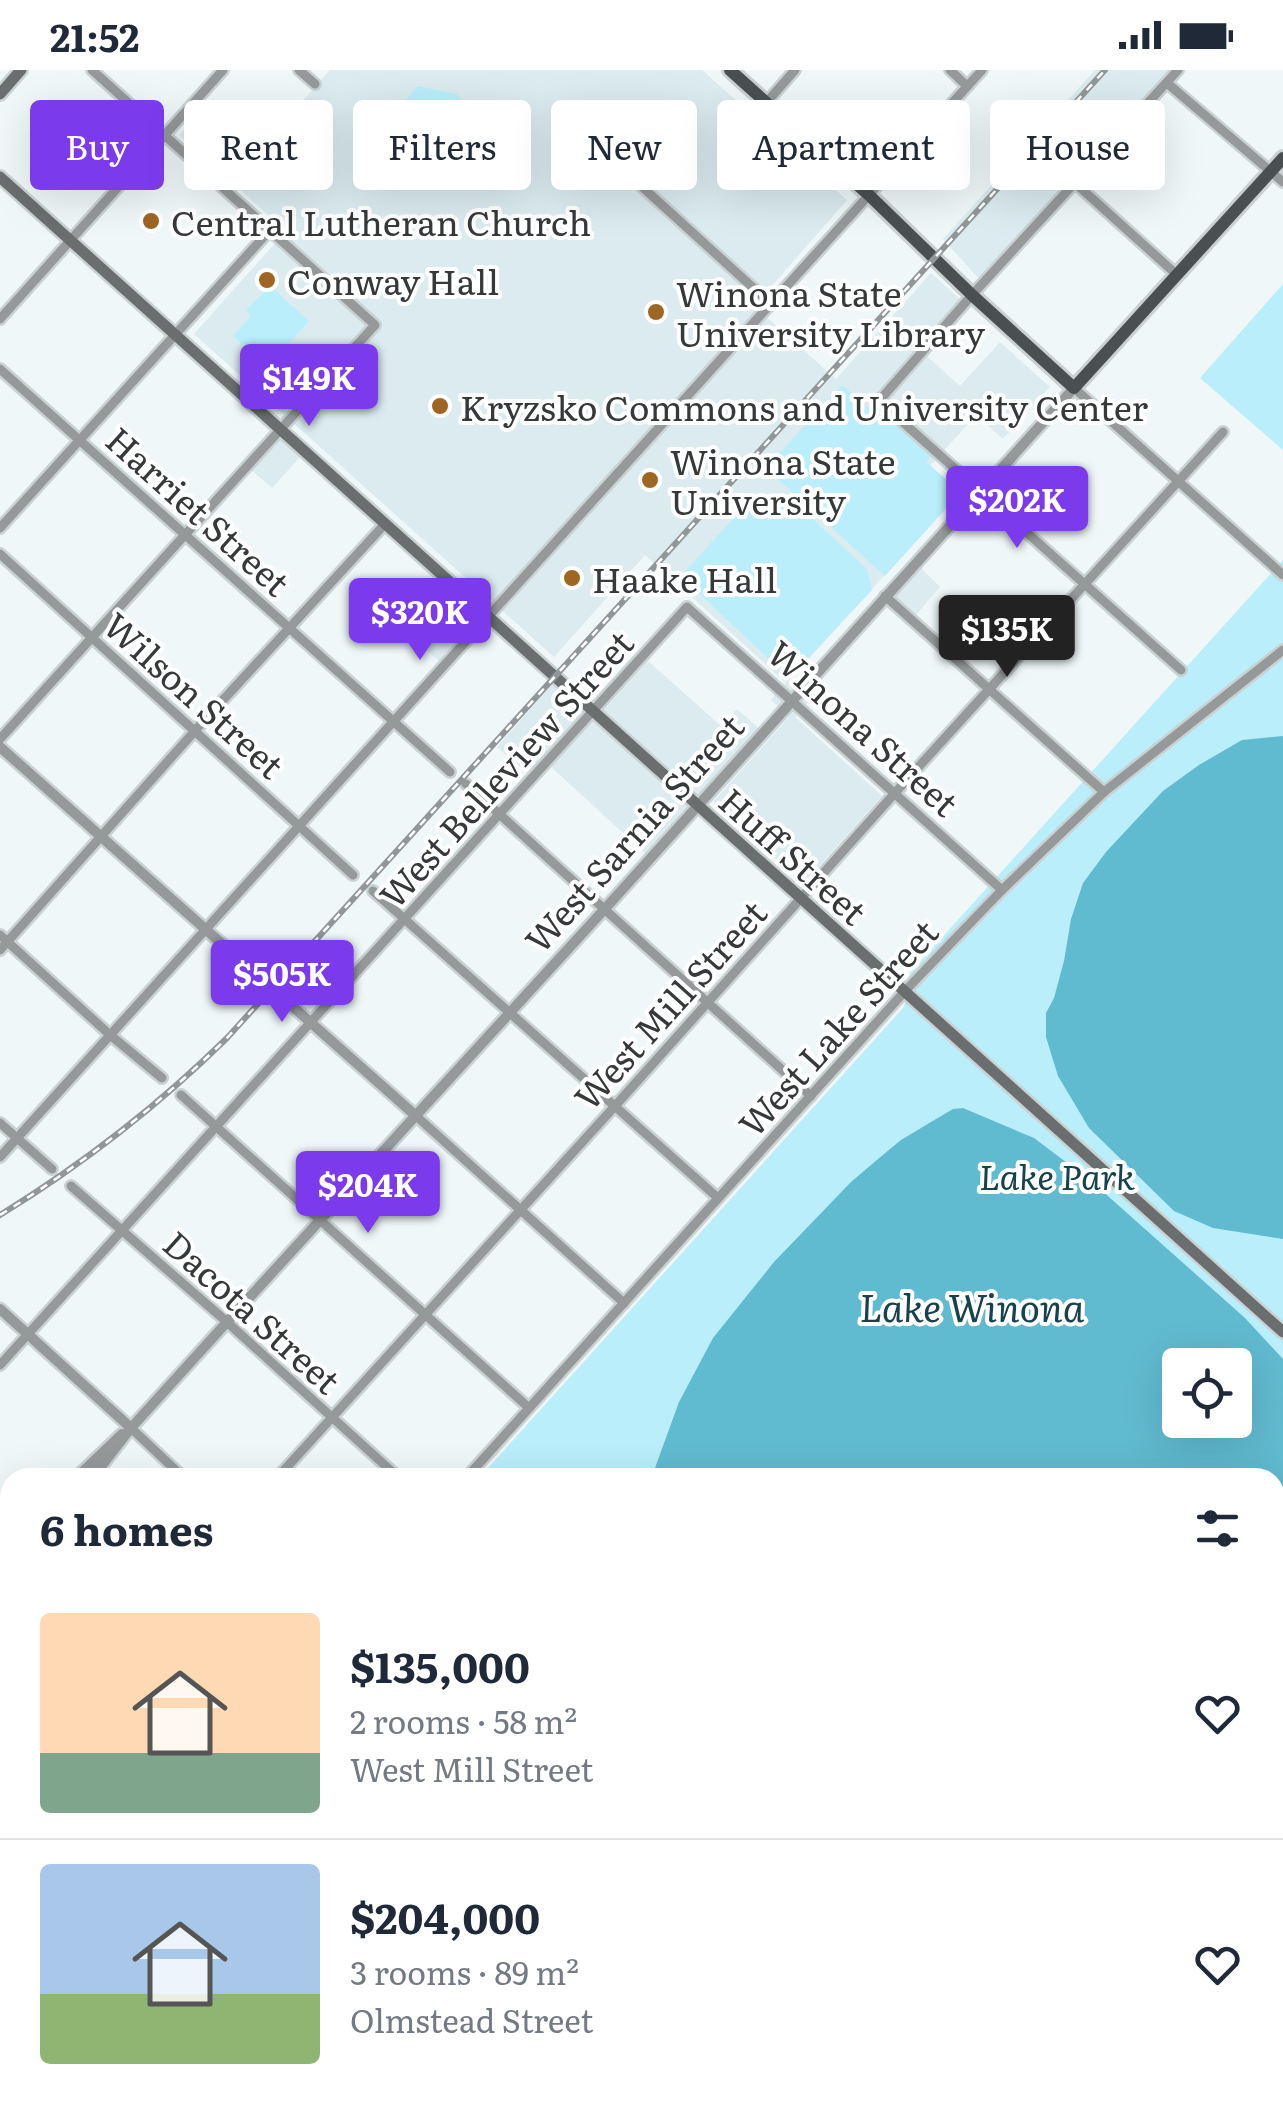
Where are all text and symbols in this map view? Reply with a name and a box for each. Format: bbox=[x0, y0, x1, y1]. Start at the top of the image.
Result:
text: 21:52 bbox=[50, 7, 139, 64]
chip: Buy bbox=[30, 100, 164, 190]
chip: Rent bbox=[184, 100, 333, 190]
chip: Filters bbox=[353, 100, 531, 190]
chip: New bbox=[551, 100, 697, 190]
chip: Apartment bbox=[717, 100, 970, 190]
chip: House bbox=[990, 100, 1165, 190]
place label: Central Lutheran Church bbox=[171, 195, 591, 247]
marker: Central Lutheran Church bbox=[140, 210, 162, 232]
place label: Conway Hall bbox=[287, 254, 499, 306]
place label: Winona State University Library bbox=[676, 266, 986, 358]
marker: Conway Hall bbox=[256, 269, 278, 291]
marker: Winona State University Library bbox=[645, 301, 667, 323]
pin: $149K bbox=[239, 344, 379, 429]
text: $149K bbox=[262, 352, 356, 400]
place label: Kryzsko Commons and University Center bbox=[460, 380, 1148, 432]
marker: Kryzsko Commons and University Center bbox=[429, 395, 451, 417]
street label: Harriet Street bbox=[96, 413, 302, 607]
place label: Winona State University bbox=[670, 434, 896, 526]
pin: $202K bbox=[947, 466, 1087, 551]
marker: Winona State University bbox=[639, 469, 661, 491]
text: $202K bbox=[968, 474, 1066, 522]
place label: Haake Hall bbox=[592, 552, 777, 604]
marker: Haake Hall bbox=[561, 567, 583, 589]
pin: $320K bbox=[350, 578, 490, 663]
text: $320K bbox=[371, 586, 469, 634]
pin: $135K bbox=[937, 595, 1077, 680]
street label: Wilson Street bbox=[93, 599, 297, 789]
text: $135K bbox=[961, 603, 1053, 651]
street label: West Belleview Street bbox=[366, 617, 644, 919]
street label: Winona Street bbox=[757, 627, 971, 827]
street label: West Sarnia Street bbox=[511, 701, 755, 963]
street label: Huff Street bbox=[709, 774, 879, 936]
street label: West Mill Street bbox=[561, 888, 777, 1120]
street label: West Lake Street bbox=[725, 907, 949, 1147]
pin: $505K bbox=[212, 940, 352, 1025]
text: $505K bbox=[233, 948, 331, 996]
park label: Lake Park bbox=[979, 1149, 1135, 1201]
pin: $204K bbox=[298, 1151, 438, 1236]
text: $204K bbox=[318, 1159, 418, 1207]
street label: Dacota Street bbox=[153, 1217, 353, 1405]
water label: Lake Winona bbox=[860, 1277, 1085, 1334]
map controls bbox=[1162, 1348, 1252, 1438]
button: locate bbox=[1162, 1348, 1252, 1438]
text: 6 homes bbox=[40, 1497, 214, 1559]
icon: filters bbox=[1190, 1501, 1245, 1556]
text: $135,000 bbox=[350, 1634, 530, 1696]
icon: home bbox=[120, 1653, 240, 1773]
icon: heart bbox=[1190, 1686, 1245, 1741]
text: 2 rooms · 58 m² bbox=[350, 1696, 577, 1744]
text: West Mill Street bbox=[350, 1744, 594, 1792]
text: $204,000 bbox=[350, 1885, 540, 1947]
icon: home bbox=[120, 1904, 240, 2024]
icon: heart bbox=[1190, 1937, 1245, 1992]
text: 3 rooms · 89 m² bbox=[350, 1947, 579, 1995]
text: Olmstead Street bbox=[350, 1995, 593, 2043]

